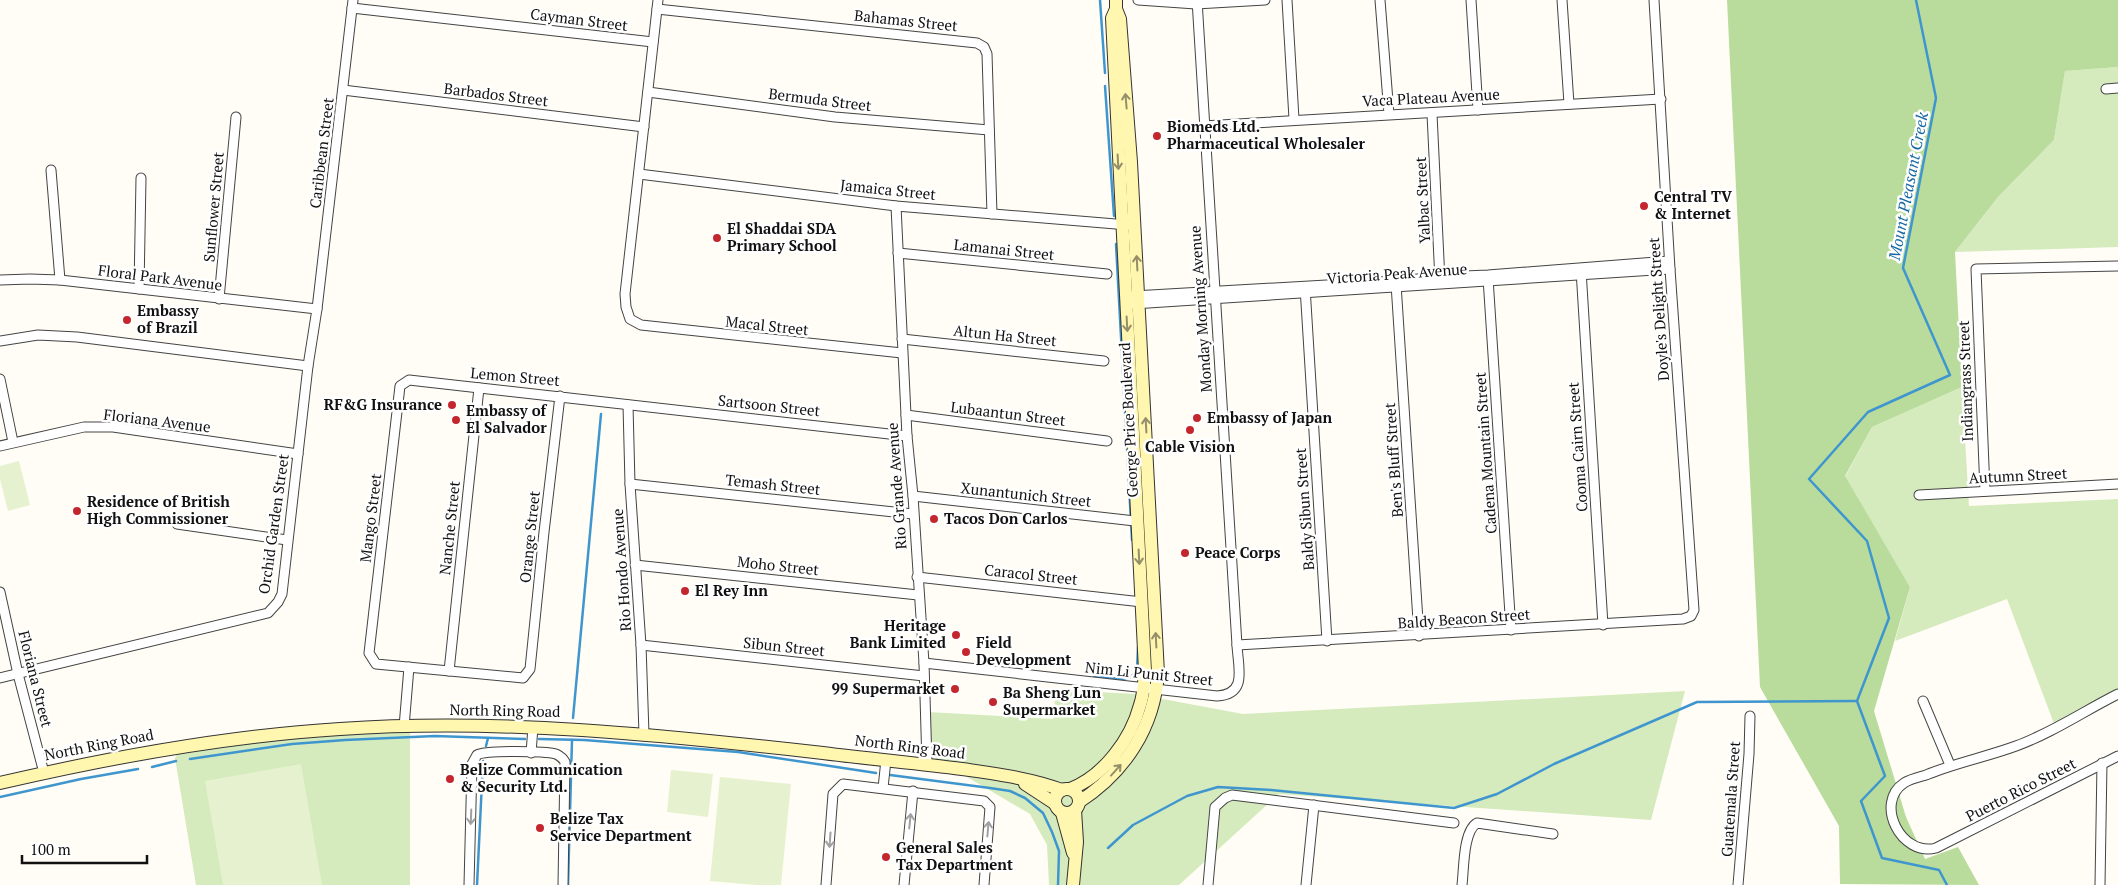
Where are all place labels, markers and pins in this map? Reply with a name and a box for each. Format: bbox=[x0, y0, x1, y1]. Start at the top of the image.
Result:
place label: Biomeds Ltd. Pharmaceutical Wholesaler bbox=[1167, 116, 1365, 153]
marker: Biomeds Ltd. Pharmaceutical Wholesaler bbox=[1151, 130, 1163, 142]
place label: Central TV & Internet bbox=[1654, 186, 1733, 223]
marker: Central TV & Internet bbox=[1638, 200, 1650, 212]
place label: El Shaddai SDA Primary School bbox=[727, 218, 837, 255]
marker: El Shaddai SDA Primary School bbox=[711, 232, 723, 244]
place label: Embassy of Brazil bbox=[137, 300, 200, 337]
marker: Embassy of Brazil bbox=[121, 314, 133, 326]
place label: RF&G Insurance bbox=[324, 394, 442, 414]
marker: RF&G Insurance bbox=[446, 399, 458, 411]
place label: Embassy of El Salvador bbox=[466, 400, 548, 437]
place label: Embassy of Japan bbox=[1207, 407, 1332, 427]
marker: Embassy of Japan bbox=[1191, 412, 1203, 424]
marker: Embassy of El Salvador bbox=[450, 414, 462, 426]
marker: Cable Vision bbox=[1184, 424, 1196, 436]
place label: Cable Vision bbox=[1145, 436, 1235, 456]
place label: Residence of British High Commissioner bbox=[87, 491, 230, 528]
marker: Residence of British High Commissioner bbox=[71, 505, 83, 517]
place label: Tacos Don Carlos bbox=[944, 508, 1068, 528]
marker: Tacos Don Carlos bbox=[928, 513, 940, 525]
place label: Peace Corps bbox=[1195, 542, 1281, 562]
marker: Peace Corps bbox=[1179, 547, 1191, 559]
place label: El Rey Inn bbox=[695, 580, 768, 600]
marker: El Rey Inn bbox=[679, 585, 691, 597]
place label: Heritage Bank Limited bbox=[850, 615, 946, 652]
marker: Heritage Bank Limited bbox=[950, 629, 962, 641]
place label: Field Development bbox=[976, 632, 1071, 669]
marker: Field Development bbox=[960, 646, 972, 658]
place label: 99 Supermarket bbox=[831, 678, 945, 698]
place label: Ba Sheng Lun Supermarket bbox=[1003, 682, 1101, 719]
marker: 99 Supermarket bbox=[949, 683, 961, 695]
marker: Ba Sheng Lun Supermarket bbox=[987, 696, 999, 708]
place label: Belize Communication & Security Ltd. bbox=[460, 759, 623, 796]
marker: Belize Communication & Security Ltd. bbox=[444, 773, 456, 785]
place label: Belize Tax Service Department bbox=[550, 808, 692, 845]
marker: Belize Tax Service Department bbox=[534, 822, 546, 834]
place label: General Sales Tax Department bbox=[896, 837, 1013, 874]
marker: General Sales Tax Department bbox=[880, 851, 892, 863]

